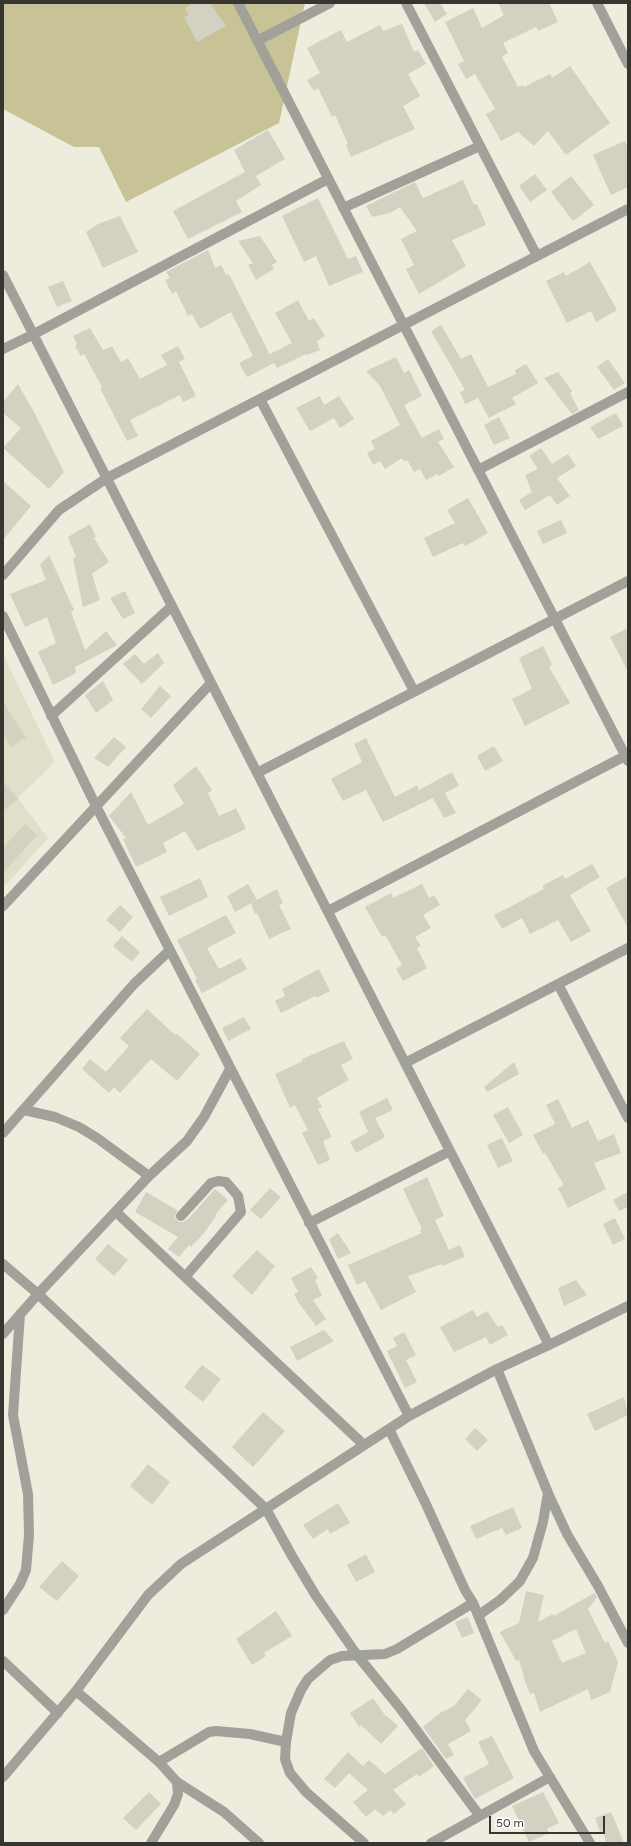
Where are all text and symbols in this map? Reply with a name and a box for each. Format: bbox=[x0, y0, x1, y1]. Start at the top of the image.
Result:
scale bar bbox=[491, 1808, 607, 1834]
text: 50 m bbox=[496, 1816, 524, 1830]

